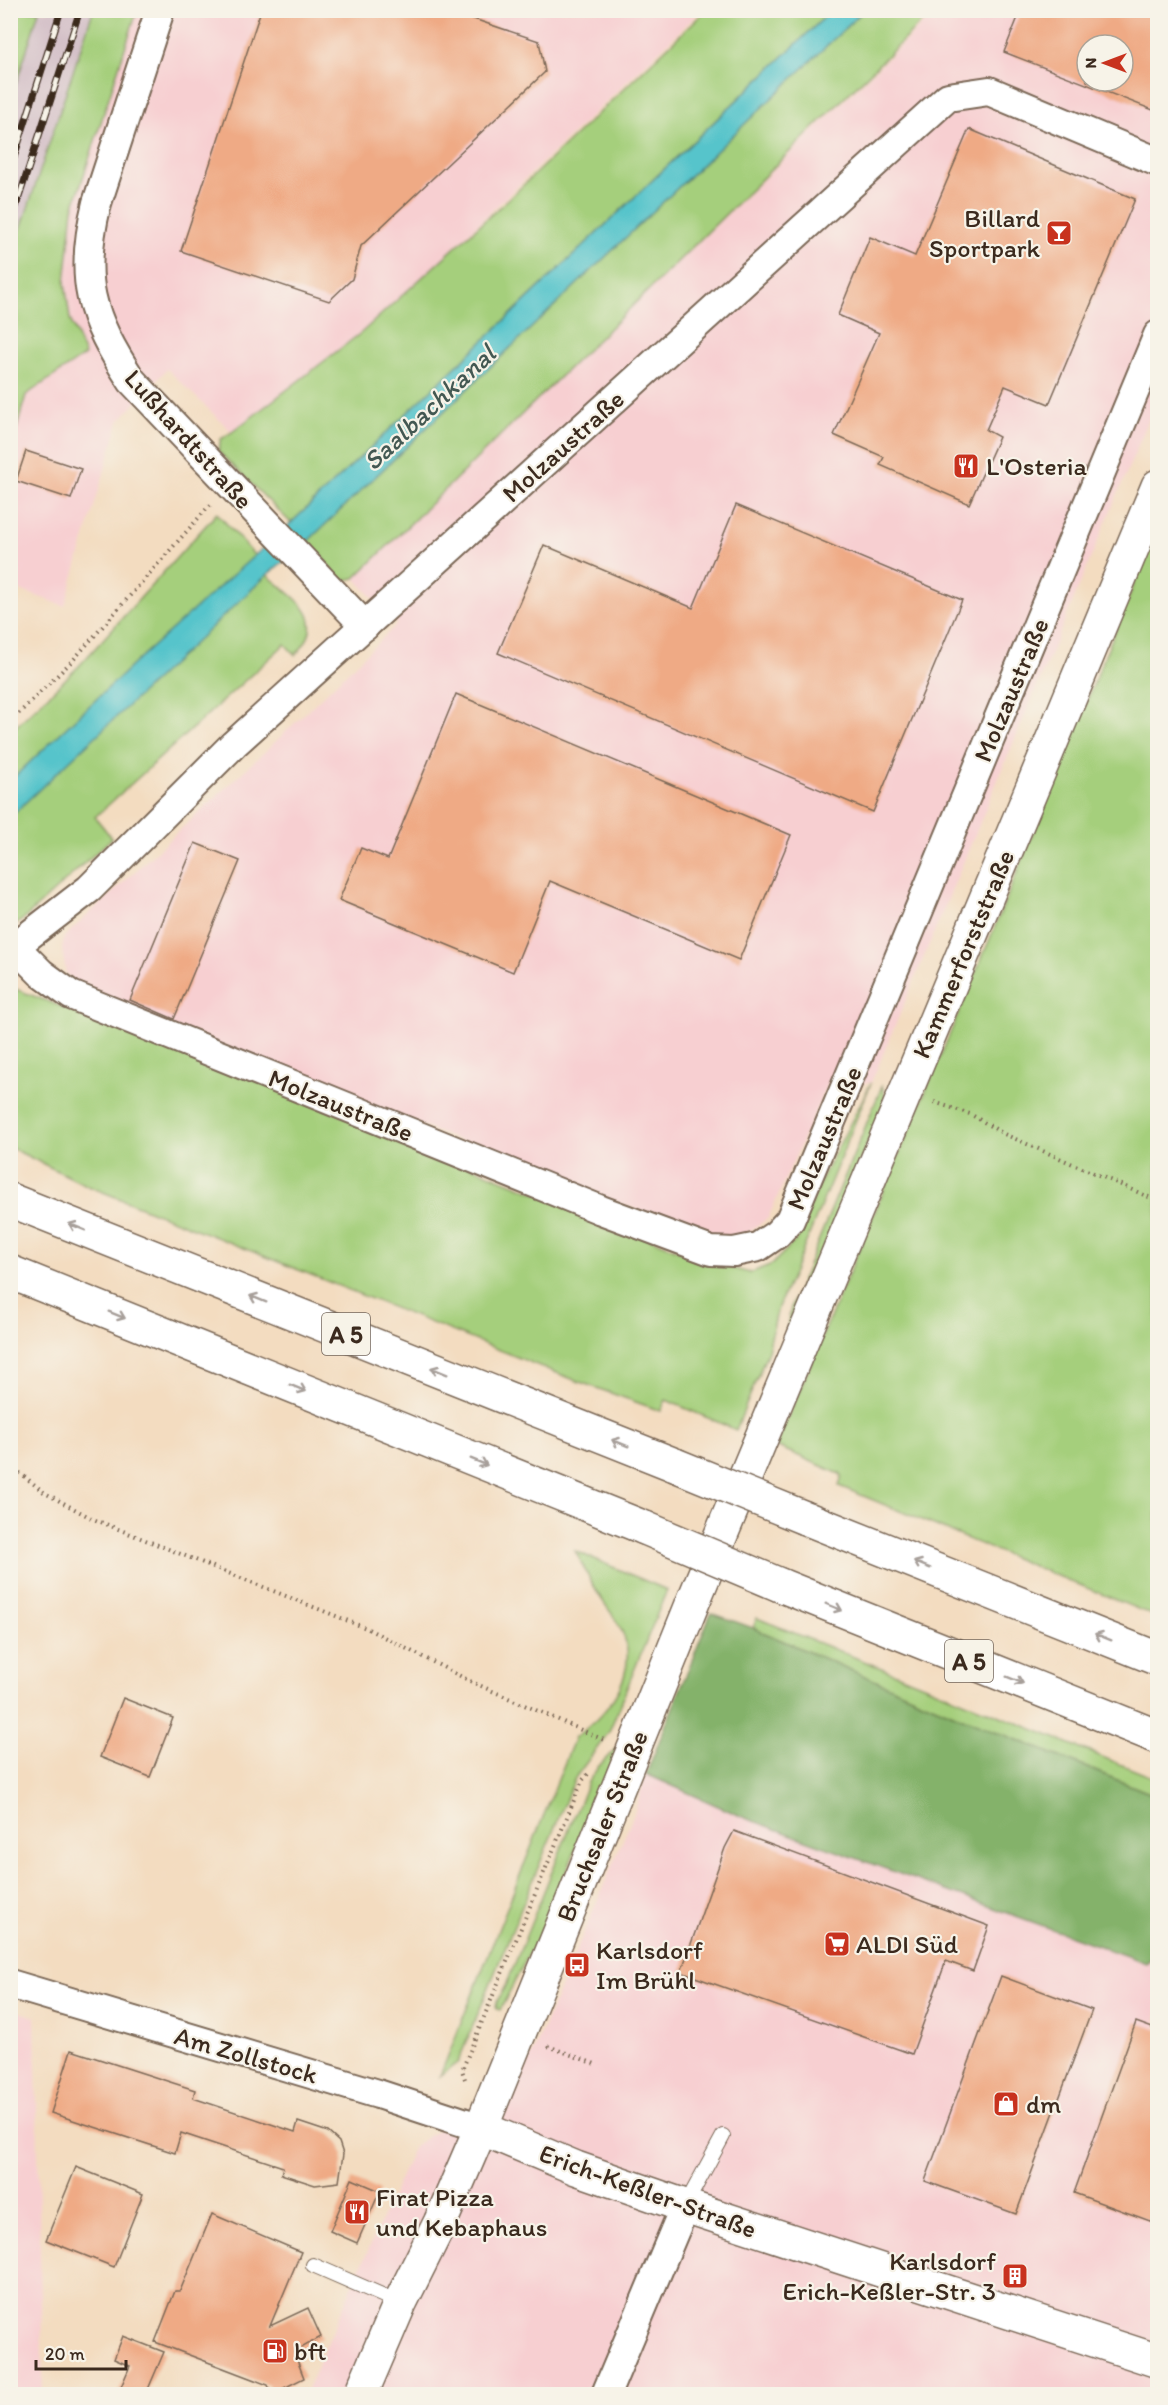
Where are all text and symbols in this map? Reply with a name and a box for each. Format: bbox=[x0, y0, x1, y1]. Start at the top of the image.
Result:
north arrow bbox=[1075, 33, 1135, 93]
text: N bbox=[1081, 58, 1100, 68]
place label: Billard Sportpark bbox=[929, 202, 1041, 264]
bar icon: Billard Sportpark bbox=[1044, 218, 1074, 248]
water label: Saalbachkanal bbox=[356, 336, 504, 477]
street label: Lußhardtstraße bbox=[118, 362, 260, 516]
street label: Molzaustraße bbox=[495, 383, 631, 509]
place label: L'Osteria bbox=[986, 450, 1088, 482]
restaurant icon: L'Osteria bbox=[951, 451, 981, 481]
street label: Molzaustraße bbox=[966, 613, 1056, 767]
street label: Kammerforststraße bbox=[905, 845, 1021, 1063]
street label: Molzaustraße bbox=[264, 1061, 418, 1149]
street label: Molzaustraße bbox=[779, 1061, 869, 1215]
one-way arrow bbox=[68, 1221, 87, 1232]
one-way arrow bbox=[249, 1293, 268, 1304]
one-way arrow bbox=[107, 1311, 126, 1322]
road number: A 5 bbox=[322, 1313, 370, 1355]
one-way arrow bbox=[431, 1365, 449, 1376]
one-way arrow bbox=[288, 1384, 306, 1395]
one-way arrow bbox=[612, 1437, 630, 1448]
one-way arrow bbox=[469, 1457, 487, 1468]
one-way arrow bbox=[913, 1559, 932, 1570]
one-way arrow bbox=[824, 1602, 843, 1613]
one-way arrow bbox=[1094, 1631, 1113, 1642]
road number: A 5 bbox=[945, 1640, 993, 1682]
one-way arrow bbox=[1005, 1675, 1024, 1686]
street label: Bruchsaler Straße bbox=[549, 1726, 655, 1926]
place label: ALDI Süd bbox=[856, 1928, 959, 1960]
supermarket icon: ALDI Süd bbox=[822, 1929, 852, 1959]
place label: Karlsdorf Im Brühl bbox=[596, 1934, 703, 1996]
bus stop icon: Karlsdorf Im Brühl bbox=[562, 1950, 592, 1980]
street label: Am Zollstock bbox=[171, 2019, 322, 2091]
place label: dm bbox=[1026, 2088, 1061, 2120]
shop icon: dm bbox=[991, 2089, 1021, 2119]
street label: Erich-Keßler-Straße bbox=[535, 2137, 761, 2245]
place label: Firat Pizza und Kebaphaus bbox=[376, 2181, 547, 2243]
restaurant icon: Firat Pizza und Kebaphaus bbox=[342, 2197, 372, 2227]
place label: Karlsdorf Erich-Keßler-Str. 3 bbox=[783, 2245, 996, 2307]
building icon: Karlsdorf Erich-Keßler-Str. 3 bbox=[1000, 2261, 1030, 2291]
scale bar bbox=[36, 2333, 126, 2371]
place label: bft bbox=[294, 2335, 327, 2367]
fuel station icon: bft bbox=[260, 2336, 290, 2366]
text: 20 m bbox=[45, 2343, 85, 2365]

